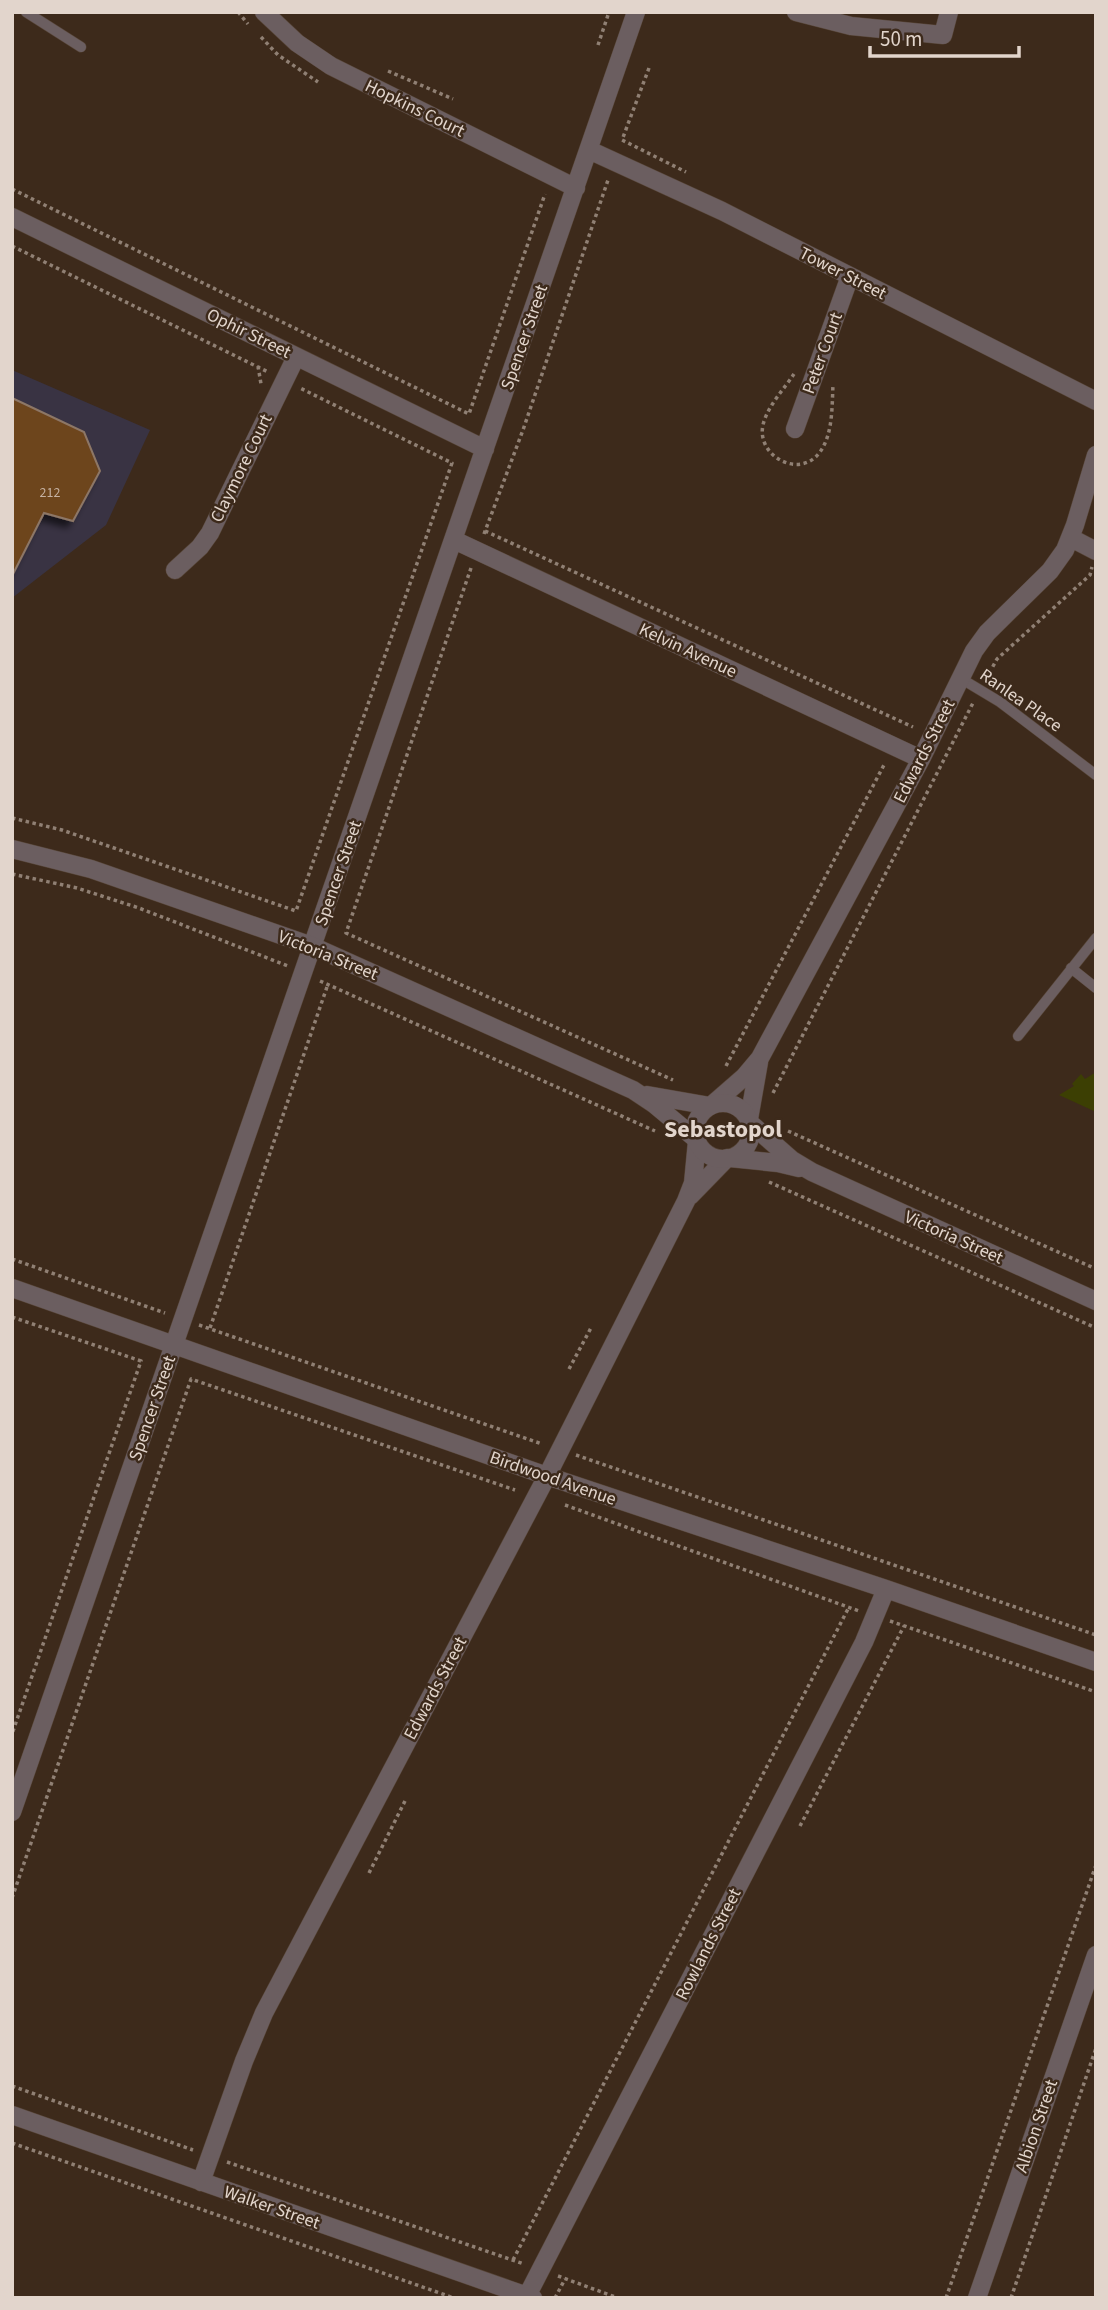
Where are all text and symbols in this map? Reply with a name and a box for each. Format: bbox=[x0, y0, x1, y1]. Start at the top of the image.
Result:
scale bar bbox=[870, 14, 1019, 58]
text: 50 m bbox=[880, 24, 922, 54]
street label: Hopkins Court bbox=[361, 74, 469, 143]
street label: Tower Street bbox=[795, 241, 891, 306]
street label: Spencer Street bbox=[495, 281, 554, 393]
street label: Ophir Street bbox=[202, 302, 295, 365]
street label: Peter Court bbox=[796, 309, 849, 398]
street label: Claymore Court bbox=[204, 410, 279, 527]
house number: 212 bbox=[40, 483, 60, 503]
street label: Kelvin Avenue bbox=[635, 617, 741, 684]
street label: Ranlea Place bbox=[974, 663, 1067, 738]
street label: Edwards Street bbox=[888, 695, 961, 807]
street label: Spencer Street bbox=[309, 817, 368, 929]
street label: Victoria Street bbox=[274, 924, 382, 987]
district label: Sebastopol bbox=[664, 1112, 782, 1147]
street label: Victoria Street bbox=[900, 1205, 1007, 1270]
street label: Spencer Street bbox=[123, 1352, 182, 1464]
street label: Birdwood Avenue bbox=[486, 1445, 620, 1512]
street label: Edwards Street bbox=[398, 1632, 473, 1744]
street label: Rowlands Street bbox=[670, 1884, 747, 2004]
street label: Albion Street bbox=[1009, 2076, 1064, 2176]
street label: Walker Street bbox=[220, 2179, 323, 2236]

